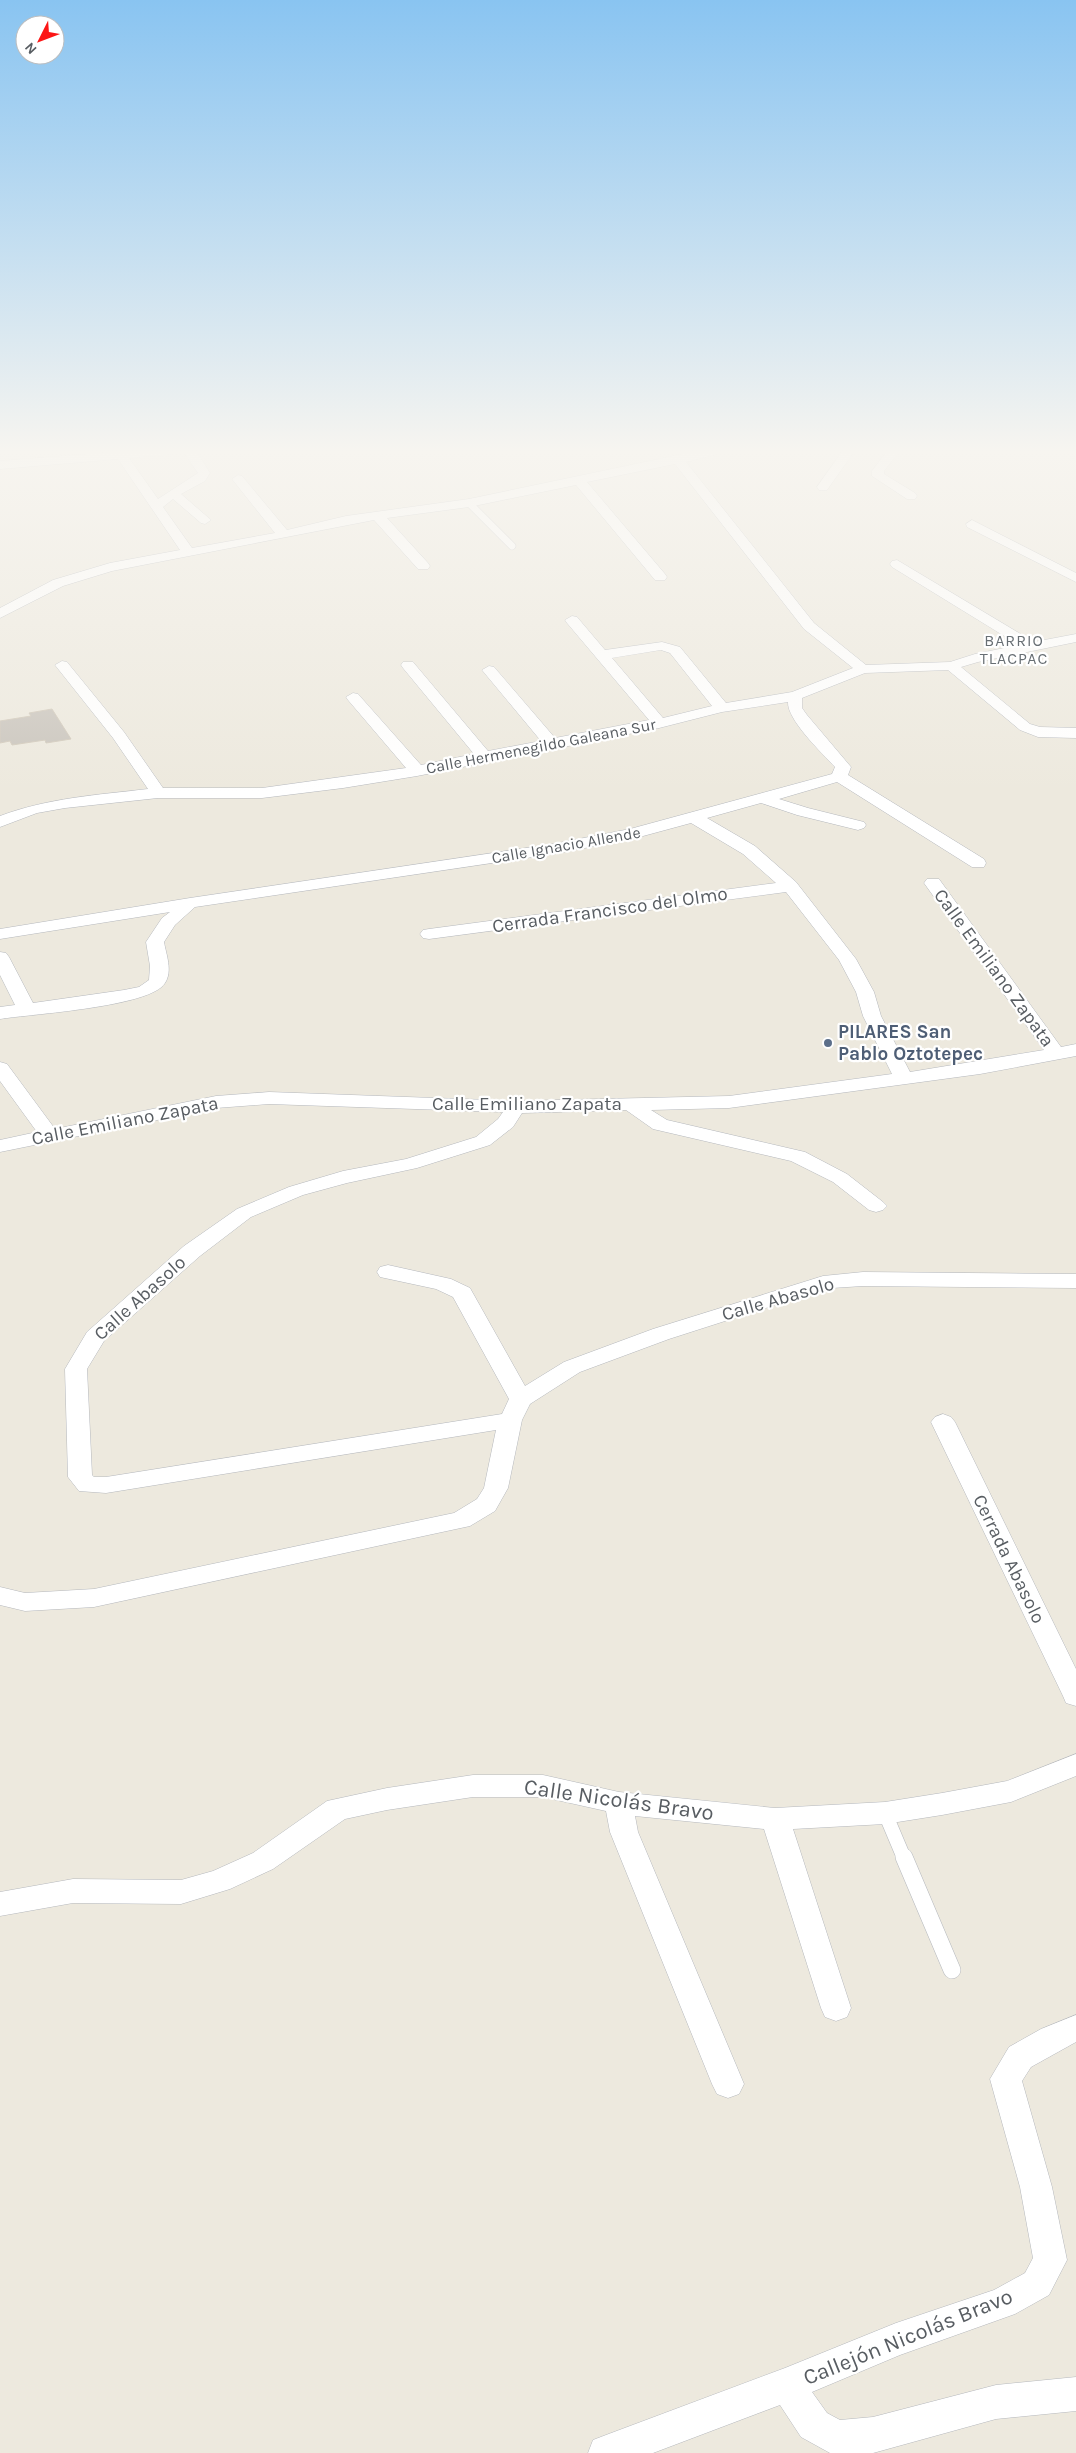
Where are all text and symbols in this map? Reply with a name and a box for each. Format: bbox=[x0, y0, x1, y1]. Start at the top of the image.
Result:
north arrow bbox=[15, 15, 65, 65]
text: N bbox=[21, 39, 40, 58]
district label: BARRIO TLACPAC bbox=[980, 631, 1048, 668]
street label: Calle Hermenegildo Galeana Sur bbox=[424, 714, 658, 778]
street label: Calle Ignacio Allende bbox=[490, 823, 642, 867]
street label: Cerrada Francisco del Olmo bbox=[491, 883, 729, 937]
street label: Calle Emiliano Zapata bbox=[929, 885, 1059, 1051]
place label: PILARES San Pablo Oztotepec bbox=[838, 1021, 983, 1065]
marker: PILARES San Pablo Oztotepec bbox=[822, 1037, 834, 1049]
street label: Calle Emiliano Zapata bbox=[30, 1092, 220, 1150]
street label: Calle Emiliano Zapata bbox=[432, 1093, 622, 1115]
street label: Calle Abasolo bbox=[90, 1251, 190, 1345]
street label: Calle Abasolo bbox=[719, 1272, 837, 1326]
street label: Cerrada Abasolo bbox=[968, 1491, 1050, 1627]
street label: Calle Nicolás Bravo bbox=[522, 1774, 716, 1826]
street label: Callejón Nicolás Bravo bbox=[800, 2283, 1016, 2391]

